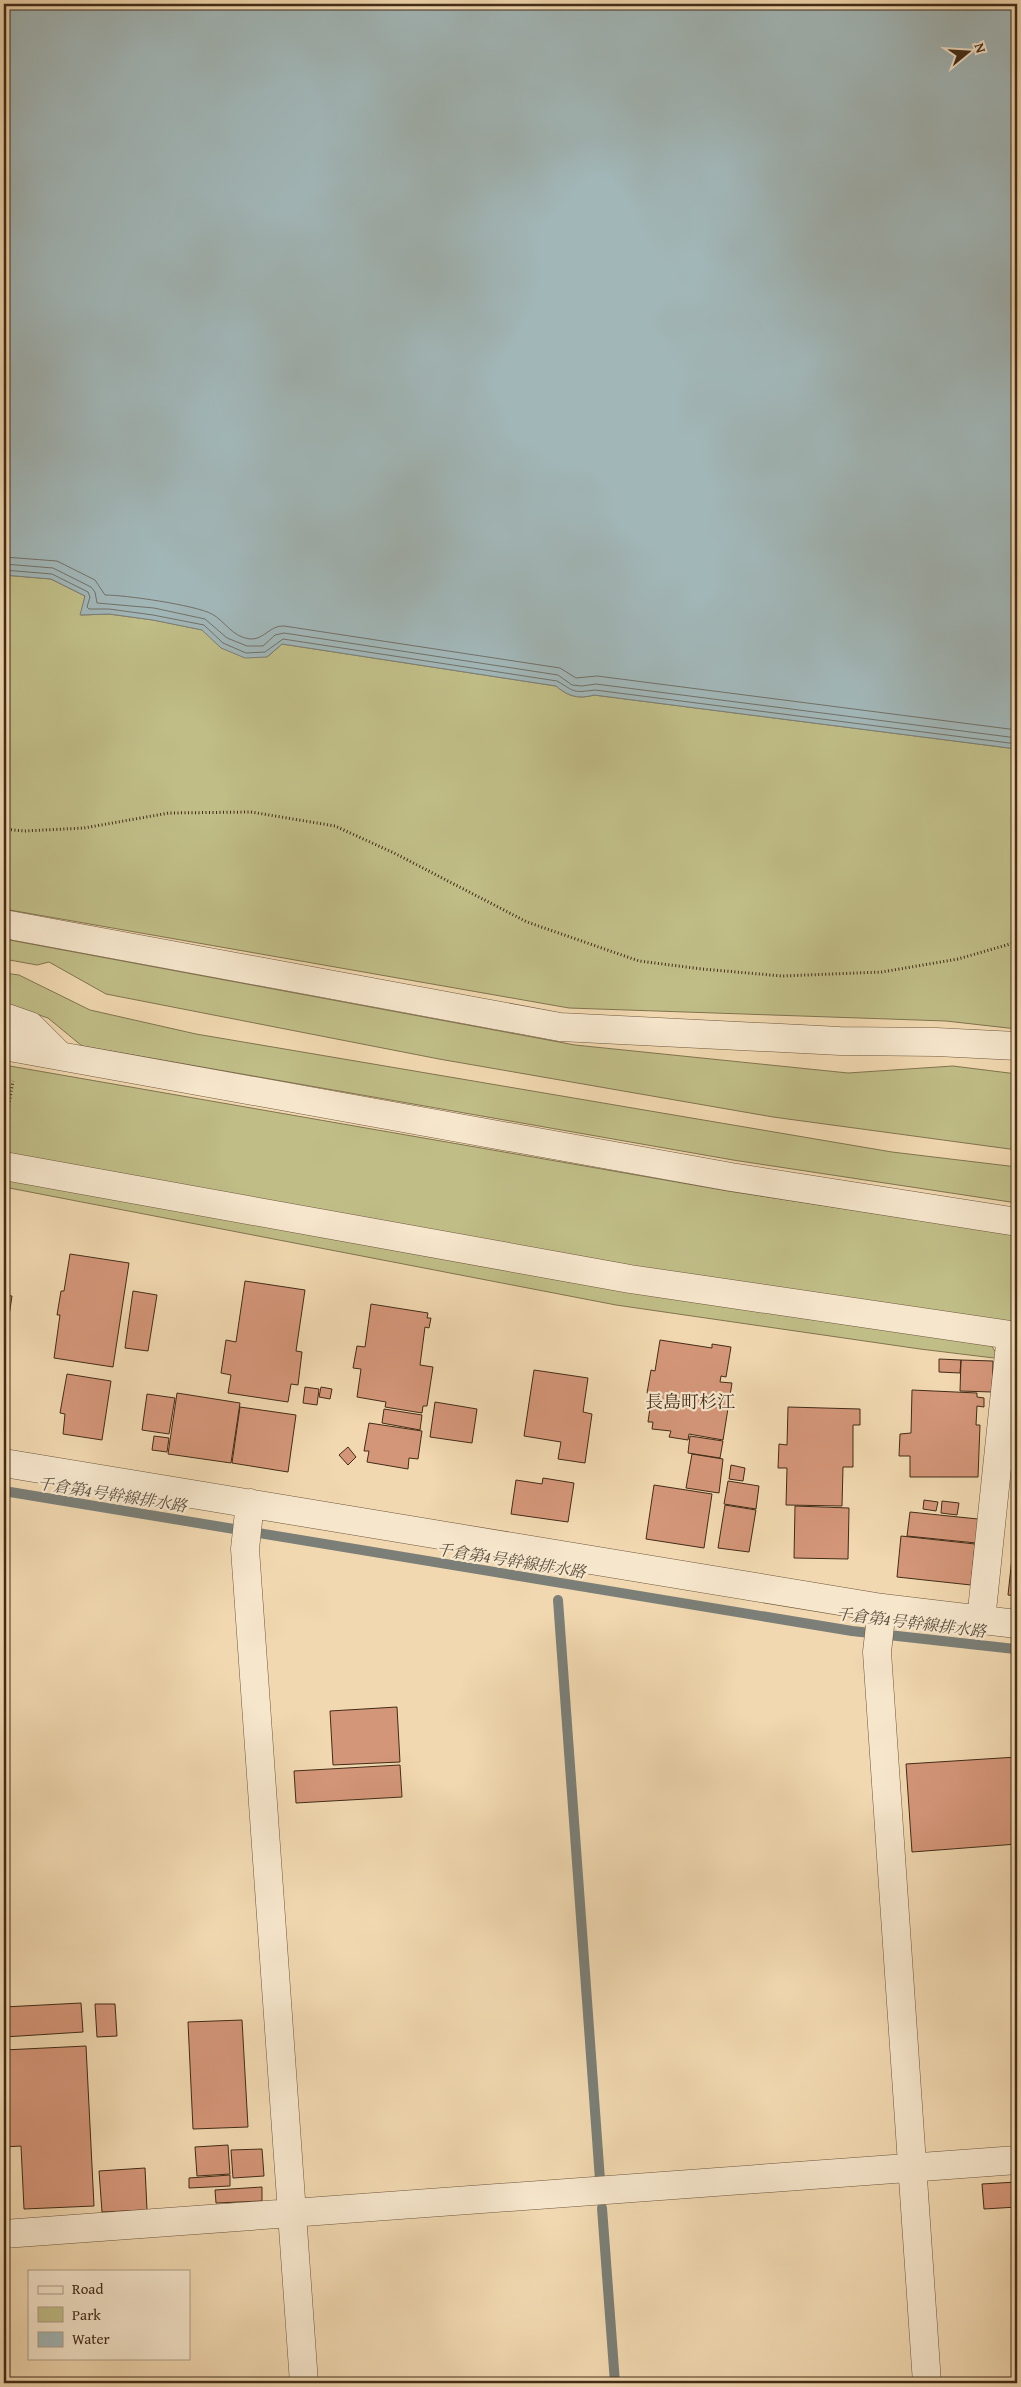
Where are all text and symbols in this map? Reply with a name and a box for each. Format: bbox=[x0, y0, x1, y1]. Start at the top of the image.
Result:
north arrow bbox=[944, 28, 994, 78]
text: N bbox=[969, 40, 992, 56]
district label: 長島町杉江 bbox=[645, 1388, 735, 1415]
water label: 千倉第4号幹線排水路 bbox=[36, 1470, 189, 1518]
water label: 千倉第4号幹線排水路 bbox=[435, 1536, 588, 1584]
water label: 千倉第4号幹線排水路 bbox=[835, 1601, 988, 1643]
legend bbox=[28, 2270, 190, 2360]
text: Road bbox=[72, 2278, 103, 2299]
text: Park bbox=[72, 2304, 101, 2325]
text: Water bbox=[72, 2328, 110, 2349]

